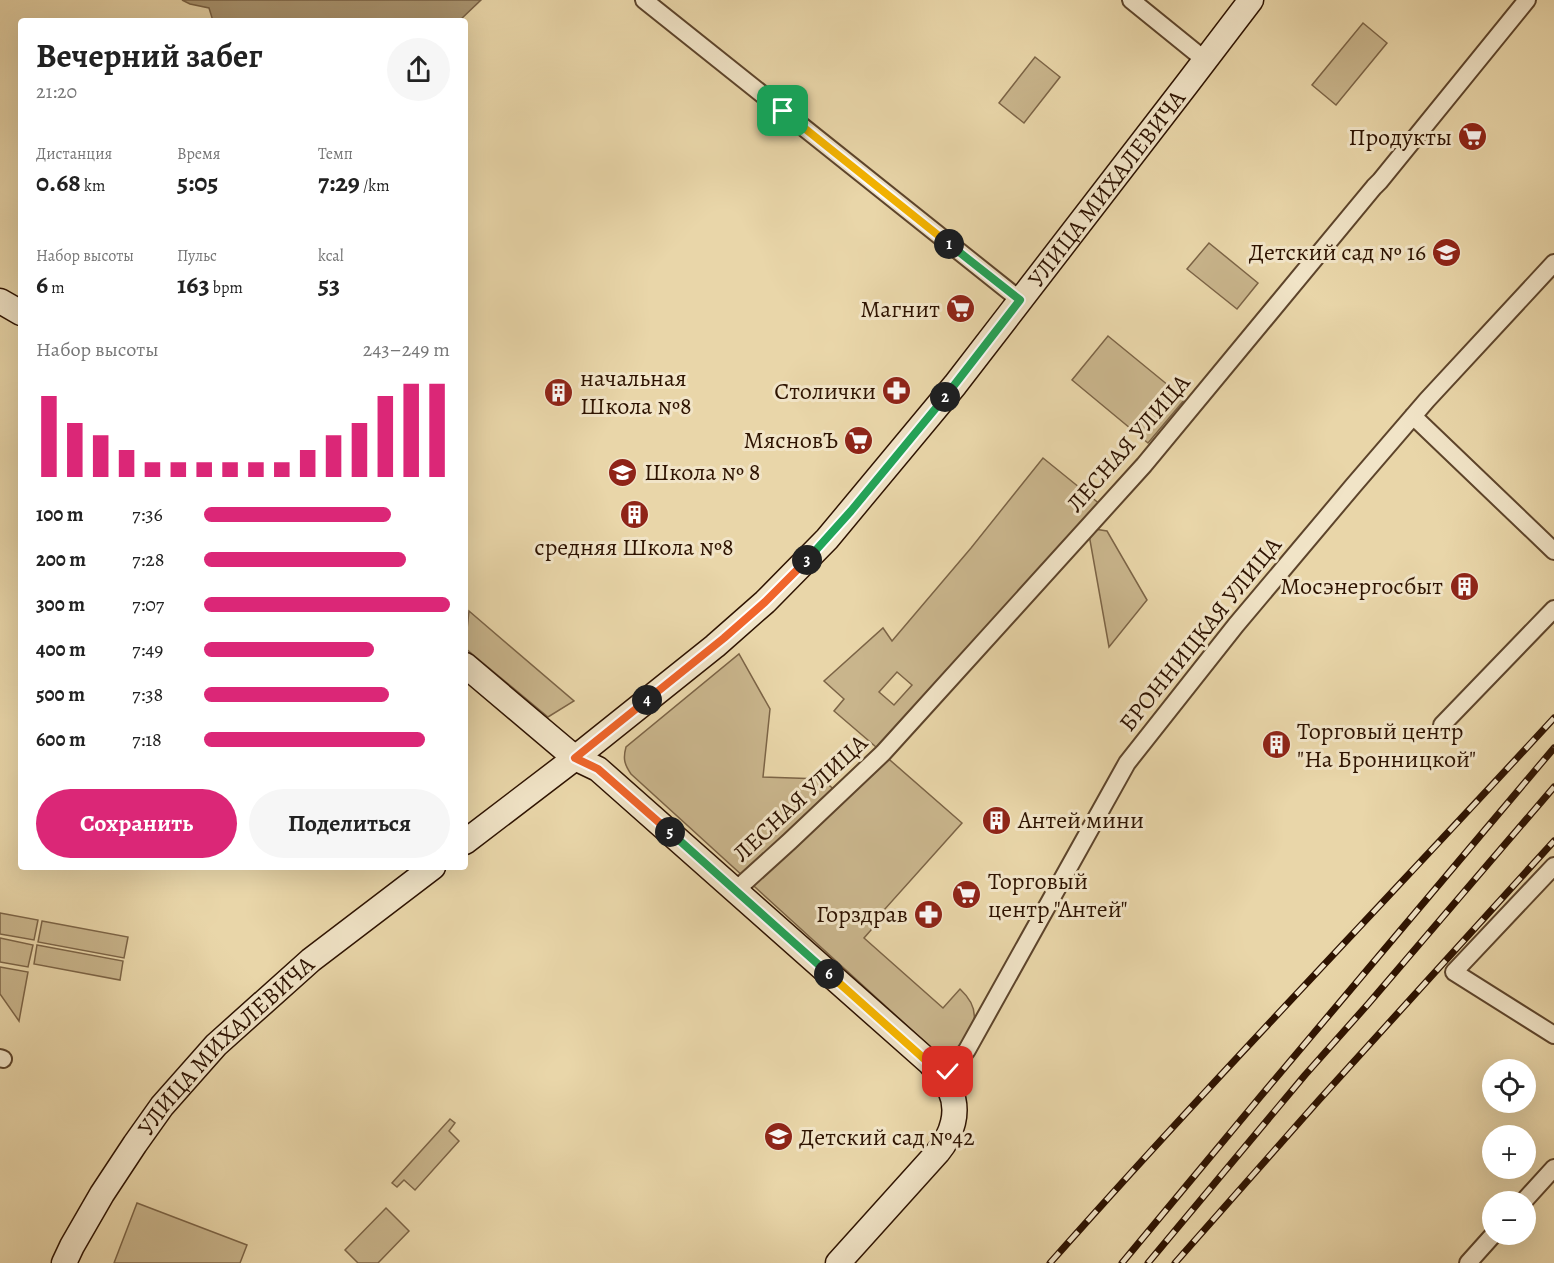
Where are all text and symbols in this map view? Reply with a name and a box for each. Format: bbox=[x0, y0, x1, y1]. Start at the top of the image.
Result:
text: Вечерний забег bbox=[36, 33, 263, 78]
button: share bbox=[387, 38, 450, 101]
text: 21:20 bbox=[36, 78, 77, 105]
street label: УЛИЦА МИХАЛЕВИЧА bbox=[1020, 82, 1193, 294]
pin bbox=[757, 85, 808, 136]
icon: arrive bbox=[766, 94, 799, 127]
place label: Продукты bbox=[1348, 121, 1452, 153]
supermarket icon: Продукты bbox=[1457, 121, 1489, 153]
text: Дистанция bbox=[36, 143, 112, 165]
text: Время bbox=[177, 143, 221, 165]
text: Темп bbox=[318, 143, 353, 165]
text: 0.68 bbox=[36, 165, 81, 200]
text: 5:05 bbox=[177, 165, 218, 200]
text: 7:29 bbox=[318, 165, 360, 200]
text: km bbox=[81, 175, 105, 197]
text: /km bbox=[360, 175, 390, 197]
pin: 1 bbox=[934, 229, 964, 259]
text: 1 bbox=[946, 233, 952, 255]
place label: Детский сад № 16 bbox=[1249, 236, 1426, 268]
school or university icon: Детский сад № 16 bbox=[1431, 236, 1463, 268]
text: Набор высоты bbox=[36, 245, 134, 267]
text: Пульс bbox=[177, 245, 217, 267]
text: kcal bbox=[318, 245, 344, 267]
text: 6 bbox=[36, 267, 48, 302]
text: 163 bbox=[177, 267, 210, 302]
text: 53 bbox=[318, 267, 340, 302]
text: m bbox=[48, 277, 65, 299]
text: bpm bbox=[210, 277, 243, 299]
place label: Магнит bbox=[860, 293, 940, 325]
supermarket icon: Магнит bbox=[945, 293, 977, 325]
text: Набор высоты bbox=[36, 336, 159, 363]
text: 243–249 m bbox=[363, 336, 450, 363]
place label: начальная Школа №8 bbox=[580, 362, 692, 422]
street label: ЛЕСНАЯ УЛИЦА bbox=[1059, 366, 1198, 519]
place label: Столички bbox=[774, 375, 876, 407]
pharmacy icon: Столички bbox=[881, 375, 913, 407]
building icon: начальная Школа №8 bbox=[543, 376, 575, 408]
pin: 2 bbox=[930, 382, 960, 412]
text: 2 bbox=[941, 386, 949, 408]
place label: МясновЪ bbox=[743, 424, 838, 456]
supermarket icon: МясновЪ bbox=[843, 424, 875, 456]
school or university icon: Школа № 8 bbox=[607, 456, 639, 488]
place label: Школа № 8 bbox=[644, 456, 760, 488]
building icon: средняя Школа №8 bbox=[618, 498, 650, 530]
text: 100 m bbox=[36, 501, 84, 528]
text: 7:36 bbox=[132, 501, 163, 528]
street label: БРОННИЦКАЯ УЛИЦА bbox=[1112, 529, 1289, 738]
place label: средняя Школа №8 bbox=[534, 531, 734, 563]
pin: 3 bbox=[792, 545, 822, 575]
text: 200 m bbox=[36, 546, 86, 573]
text: 7:28 bbox=[132, 546, 164, 573]
text: 3 bbox=[804, 549, 810, 571]
place label: Мосэнергосбыт bbox=[1280, 570, 1443, 602]
building icon: Мосэнергосбыт bbox=[1448, 570, 1480, 602]
text: 300 m bbox=[36, 591, 85, 618]
text: 7:07 bbox=[132, 591, 164, 618]
text: 400 m bbox=[36, 636, 86, 663]
text: 7:49 bbox=[132, 636, 163, 663]
text: 500 m bbox=[36, 681, 85, 708]
text: 7:38 bbox=[132, 681, 163, 708]
pin: 4 bbox=[632, 685, 662, 715]
text: 4 bbox=[643, 689, 651, 711]
place label: Торговый центр "На Бронницкой" bbox=[1297, 715, 1476, 775]
text: 600 m bbox=[36, 726, 86, 753]
text: 7:18 bbox=[132, 726, 162, 753]
street label: ЛЕСНАЯ УЛИЦА bbox=[726, 727, 875, 869]
building icon: Торговый центр "На Бронницкой" bbox=[1260, 729, 1292, 761]
button: Сохранить bbox=[36, 789, 237, 858]
button: Поделиться bbox=[249, 789, 450, 858]
building icon: Антей мини bbox=[981, 804, 1013, 836]
place label: Антей мини bbox=[1017, 804, 1144, 836]
pin: 5 bbox=[655, 817, 685, 847]
text: 5 bbox=[667, 821, 673, 843]
place label: Торговый центр "Антей" bbox=[988, 865, 1128, 925]
supermarket icon: Торговый центр "Антей" bbox=[951, 879, 983, 911]
place label: Горздрав bbox=[816, 898, 908, 930]
pharmacy icon: Горздрав bbox=[913, 898, 945, 930]
street label: УЛИЦА МИХАЛЕВИЧА bbox=[130, 948, 322, 1142]
pin: 6 bbox=[814, 959, 844, 989]
text: 6 bbox=[825, 963, 833, 985]
pin bbox=[922, 1046, 973, 1097]
icon: check bbox=[931, 1055, 964, 1088]
map controls bbox=[1482, 1059, 1536, 1245]
button: locate bbox=[1482, 1059, 1536, 1113]
school or university icon: Детский сад №42 bbox=[762, 1121, 794, 1153]
place label: Детский сад №42 bbox=[799, 1121, 975, 1153]
button: + bbox=[1482, 1125, 1536, 1179]
button: − bbox=[1482, 1191, 1536, 1245]

